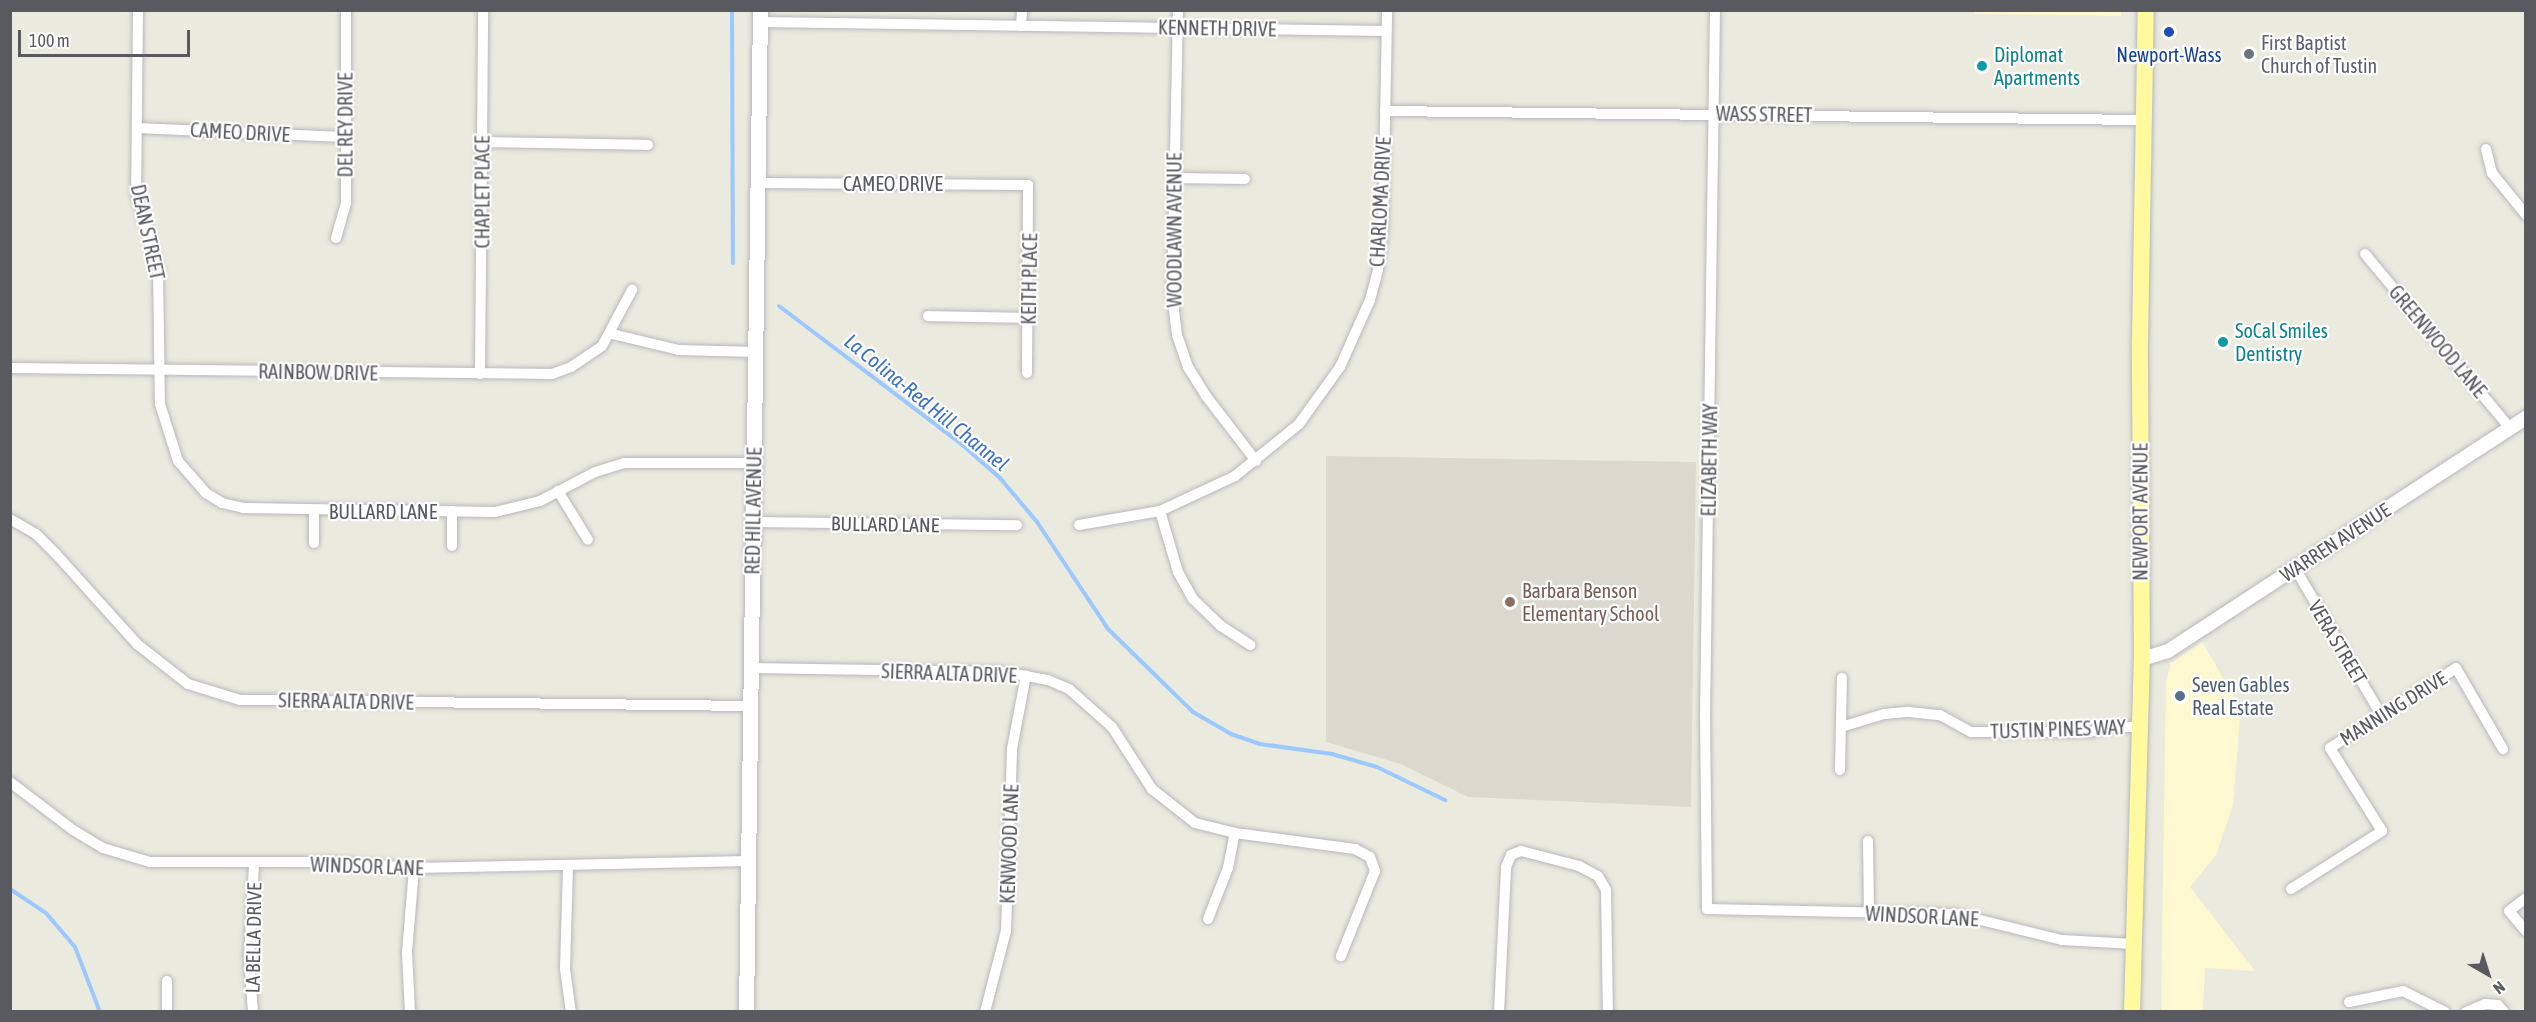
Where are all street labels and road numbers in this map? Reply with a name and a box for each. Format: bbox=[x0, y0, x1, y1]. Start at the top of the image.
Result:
street label: KENNETH DRIVE bbox=[1158, 15, 1276, 41]
street label: DEL REY DRIVE bbox=[333, 73, 357, 177]
street label: WASS STREET bbox=[1716, 101, 1812, 127]
street label: CAMEO DRIVE bbox=[190, 117, 290, 147]
street label: CHAPLET PLACE bbox=[470, 136, 494, 248]
street label: CHARLOMA DRIVE bbox=[1365, 136, 1395, 268]
street label: WOODLAWN AVENUE bbox=[1162, 153, 1186, 307]
street label: CAMEO DRIVE bbox=[843, 171, 943, 195]
street label: DEAN STREET bbox=[126, 182, 170, 282]
street label: KEITH PLACE bbox=[1016, 233, 1042, 325]
street label: GREENWOOD LANE bbox=[2384, 280, 2492, 402]
street label: RAINBOW DRIVE bbox=[258, 359, 378, 385]
street label: ELIZABETH WAY bbox=[1696, 403, 1722, 517]
street label: NEWPORT AVENUE bbox=[2128, 443, 2152, 581]
street label: RED HILL AVENUE bbox=[740, 447, 766, 575]
street label: WARREN AVENUE bbox=[2275, 497, 2395, 587]
street label: BULLARD LANE bbox=[329, 499, 437, 523]
street label: BULLARD LANE bbox=[831, 511, 939, 537]
street label: VERA STREET bbox=[2304, 596, 2372, 688]
street label: SIERRA ALTA DRIVE bbox=[881, 659, 1017, 687]
street label: MANNING DRIVE bbox=[2335, 666, 2451, 750]
street label: SIERRA ALTA DRIVE bbox=[278, 688, 414, 714]
street label: TUSTIN PINES WAY bbox=[1990, 715, 2126, 743]
street label: KENWOOD LANE bbox=[995, 784, 1023, 904]
street label: WINDSOR LANE bbox=[310, 852, 424, 880]
street label: LA BELLA DRIVE bbox=[240, 882, 266, 994]
street label: WINDSOR LANE bbox=[1865, 901, 1979, 931]

